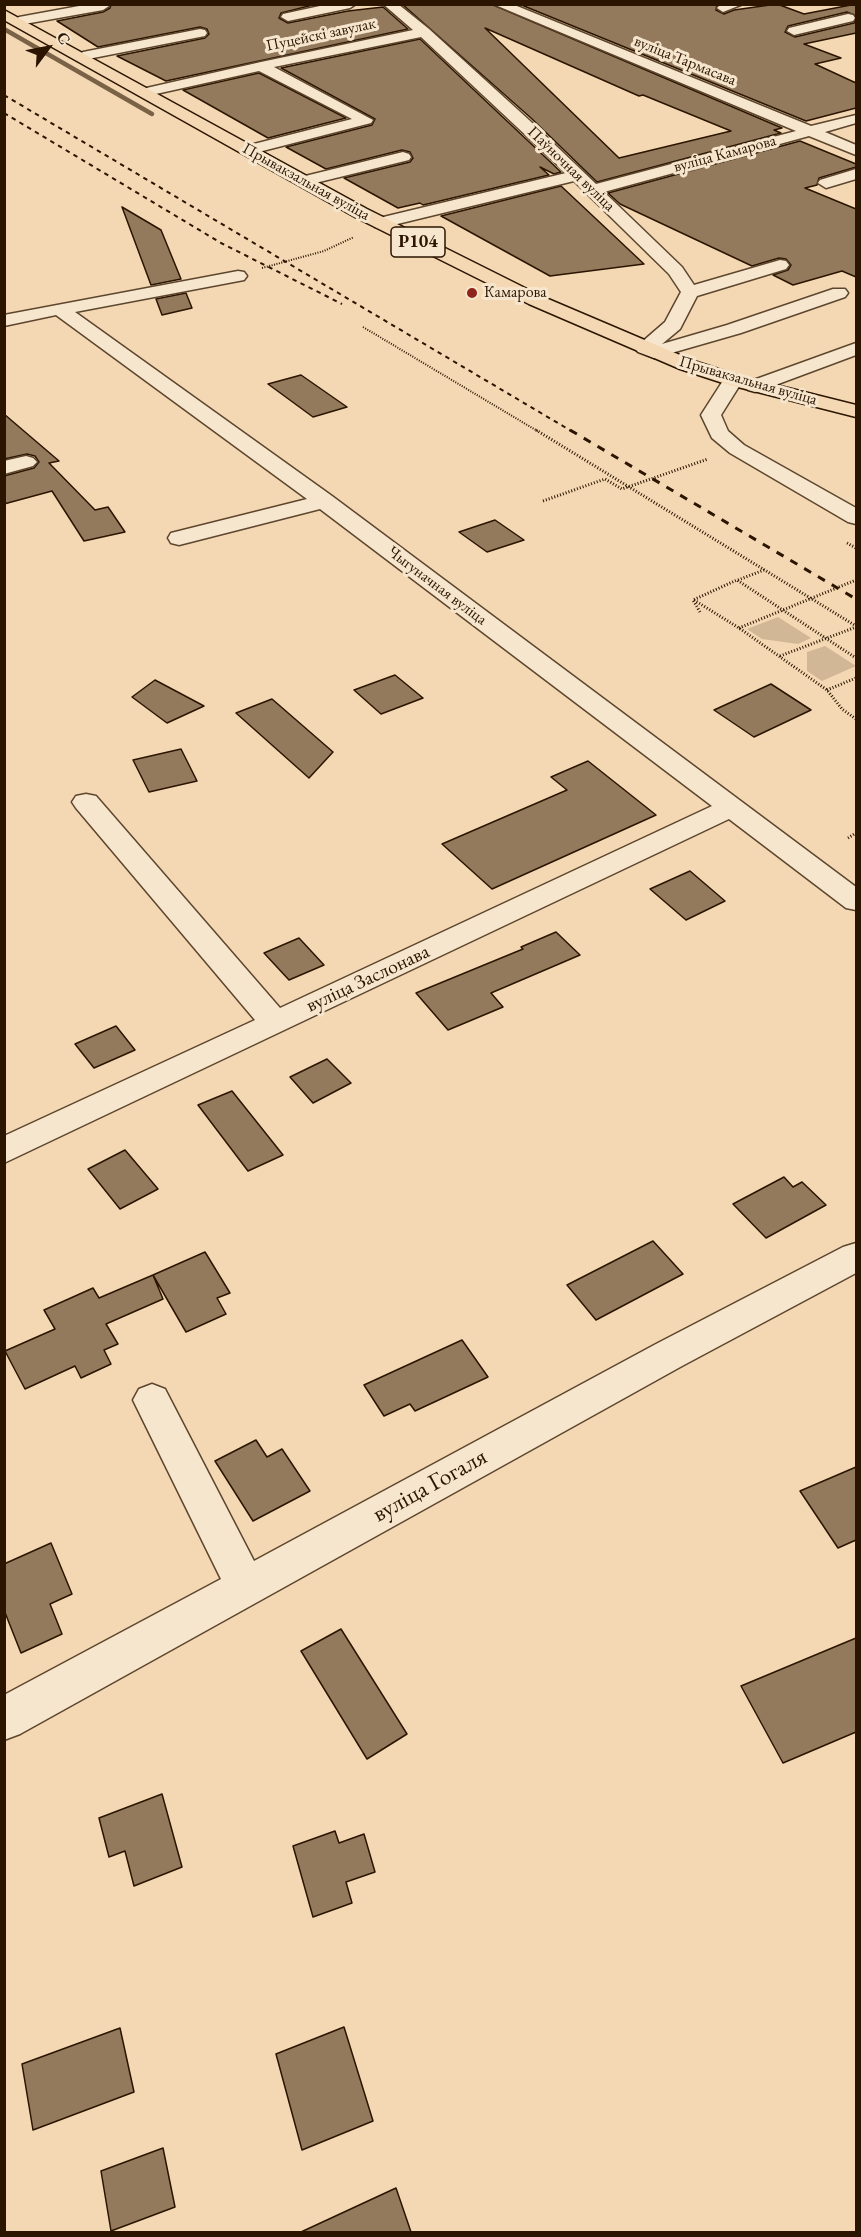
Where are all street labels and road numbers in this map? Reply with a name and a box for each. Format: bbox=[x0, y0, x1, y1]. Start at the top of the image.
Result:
street label: Пуцейскі завулак bbox=[264, 14, 378, 56]
street label: вуліца Тармасава bbox=[631, 32, 739, 90]
street label: Паўночная вуліца bbox=[523, 122, 619, 216]
street label: вуліца Камарова bbox=[672, 131, 778, 177]
street label: Прывакзальная вуліца bbox=[239, 139, 373, 225]
road number: Р104 bbox=[391, 227, 445, 257]
street label: Прывакзальная вуліца bbox=[677, 352, 819, 410]
street label: Чыгуначная вуліца bbox=[384, 542, 490, 630]
street label: вуліца Заслонава bbox=[302, 940, 434, 1018]
street label: вуліца Гогаля bbox=[368, 1443, 492, 1529]

